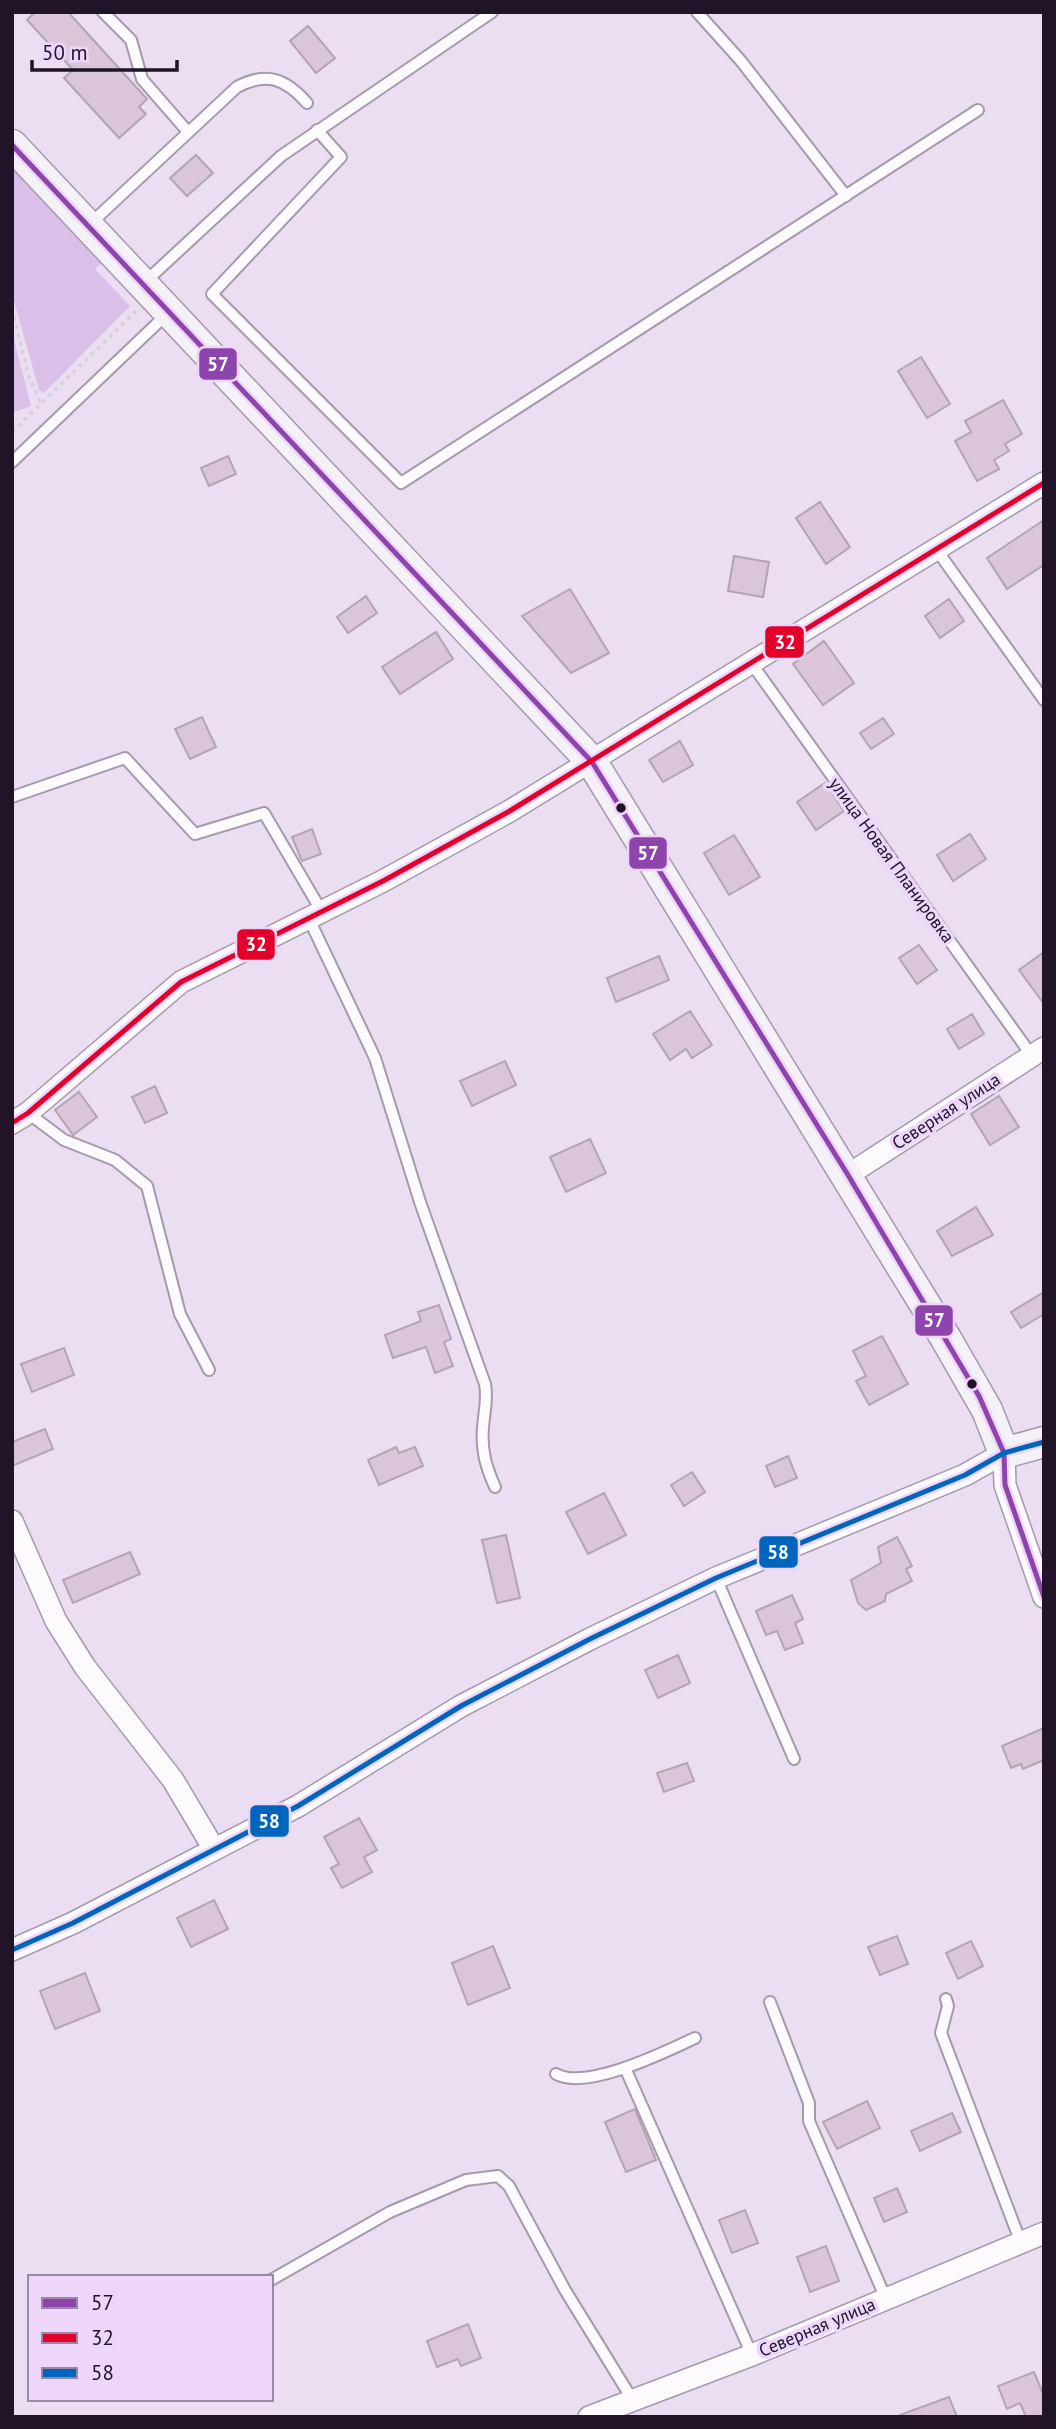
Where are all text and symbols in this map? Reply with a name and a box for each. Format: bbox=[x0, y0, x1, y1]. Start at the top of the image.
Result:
scale bar bbox=[32, 28, 177, 72]
text: 50 m bbox=[42, 39, 88, 66]
line badge: 57 bbox=[198, 347, 238, 381]
text: 57 bbox=[207, 352, 229, 376]
line badge: 32 bbox=[764, 625, 805, 659]
text: 32 bbox=[774, 630, 796, 654]
street label: улица Новая Планировка bbox=[824, 773, 960, 947]
unlabelled marker bbox=[614, 801, 628, 815]
line badge: 57 bbox=[628, 836, 668, 870]
text: 57 bbox=[637, 841, 659, 865]
line badge: 32 bbox=[236, 928, 276, 961]
text: 32 bbox=[245, 932, 267, 956]
street label: Северная улица bbox=[888, 1067, 1004, 1155]
line badge: 57 bbox=[914, 1304, 954, 1337]
text: 57 bbox=[923, 1308, 945, 1332]
unlabelled marker bbox=[965, 1377, 979, 1391]
line badge: 58 bbox=[758, 1535, 799, 1569]
text: 58 bbox=[767, 1540, 789, 1564]
line badge: 58 bbox=[249, 1804, 290, 1838]
text: 58 bbox=[258, 1809, 280, 1833]
legend bbox=[28, 2275, 273, 2401]
text: 57 bbox=[91, 2289, 114, 2316]
street label: Северная улица bbox=[755, 2292, 879, 2362]
text: 32 bbox=[91, 2324, 114, 2351]
text: 58 bbox=[91, 2359, 114, 2386]

